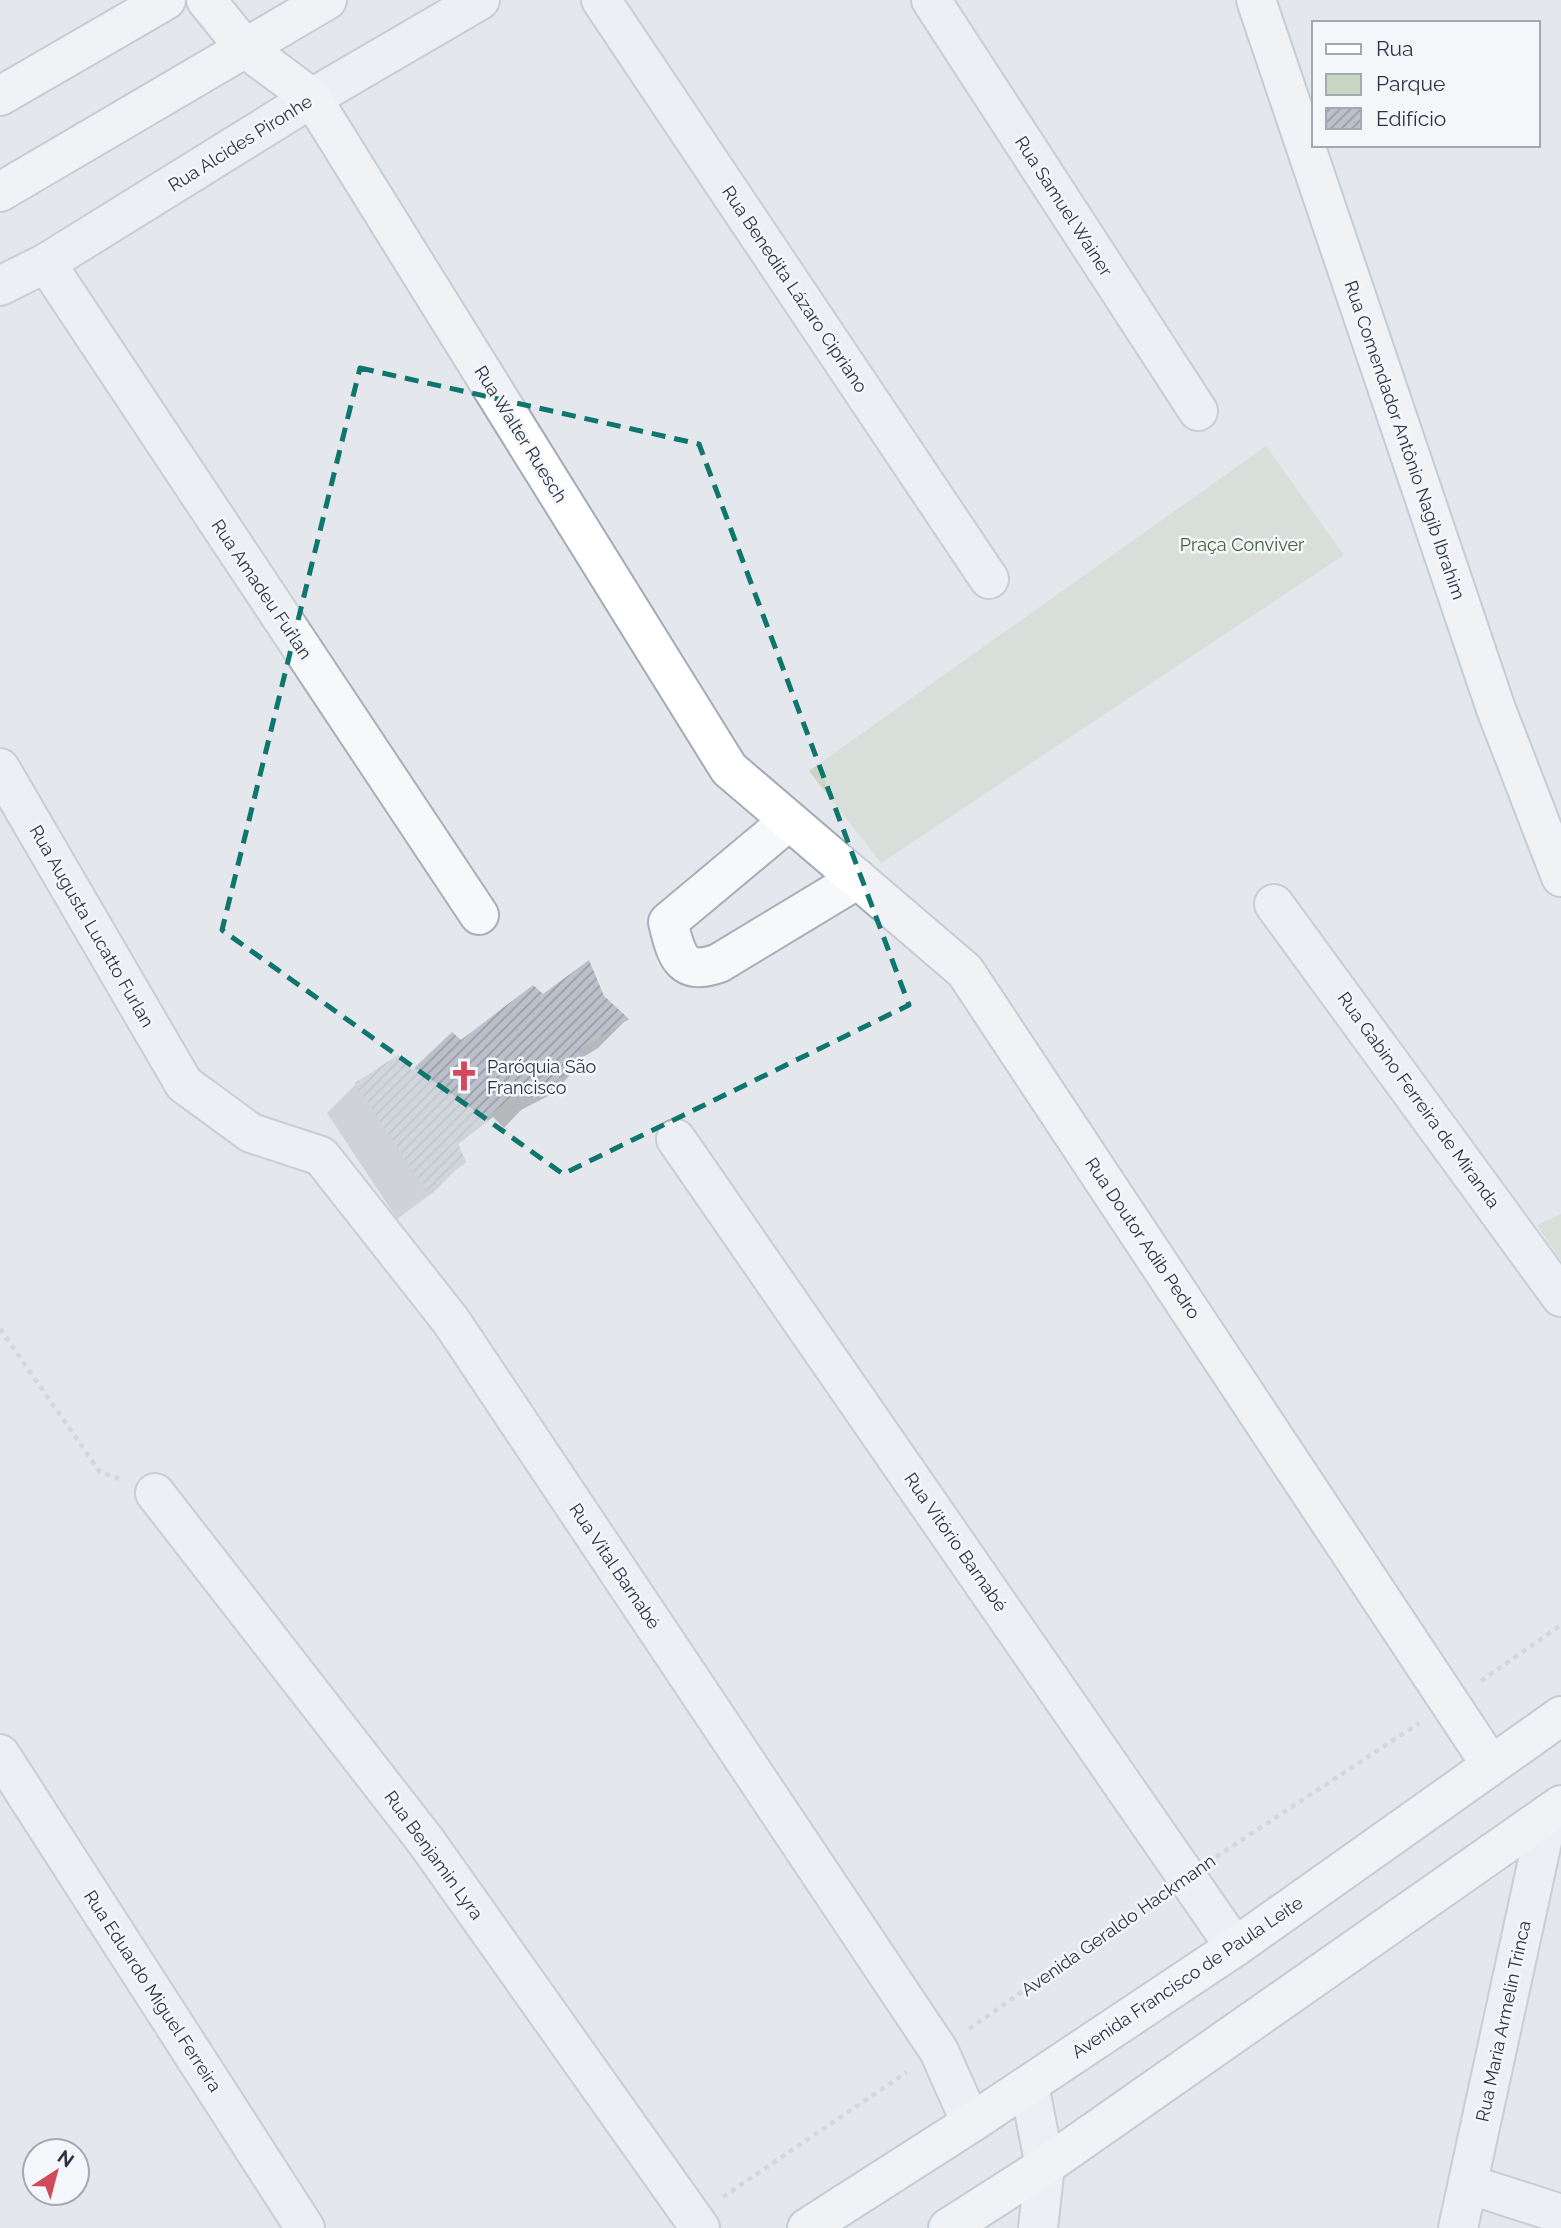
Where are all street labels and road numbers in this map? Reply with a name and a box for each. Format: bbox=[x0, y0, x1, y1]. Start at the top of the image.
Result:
street label: Rua Alcides Pironhe bbox=[164, 90, 316, 196]
street label: Rua Samuel Wainer bbox=[1011, 132, 1117, 280]
street label: Rua Benedita Lázaro Cipriano bbox=[718, 182, 872, 397]
street label: Rua Comendador Antônio Nagib Ibrahim bbox=[1340, 278, 1470, 602]
street label: Rua Walter Ruesch bbox=[470, 362, 572, 506]
street label: Rua Amadeu Furlan bbox=[207, 515, 317, 663]
street label: Rua Augusta Lucatto Furlan bbox=[25, 821, 159, 1031]
street label: Rua Gabino Ferreira de Miranda bbox=[1334, 988, 1504, 1212]
street label: Rua Doutor Adib Pedro bbox=[1081, 1153, 1205, 1323]
street label: Rua Vitório Barnabé bbox=[900, 1469, 1012, 1616]
street label: Rua Vital Barnabé bbox=[565, 1499, 665, 1633]
street label: Rua Benjamin Lyra bbox=[380, 1787, 488, 1923]
street label: Avenida Geraldo Hackmann bbox=[1017, 1850, 1219, 2000]
street label: Rua Eduardo Miguel Ferreira bbox=[80, 1886, 226, 2096]
street label: Avenida Francisco de Paula Leite bbox=[1068, 1891, 1307, 2062]
street label: Rua Maria Armelin Trinca bbox=[1471, 1919, 1535, 2123]

